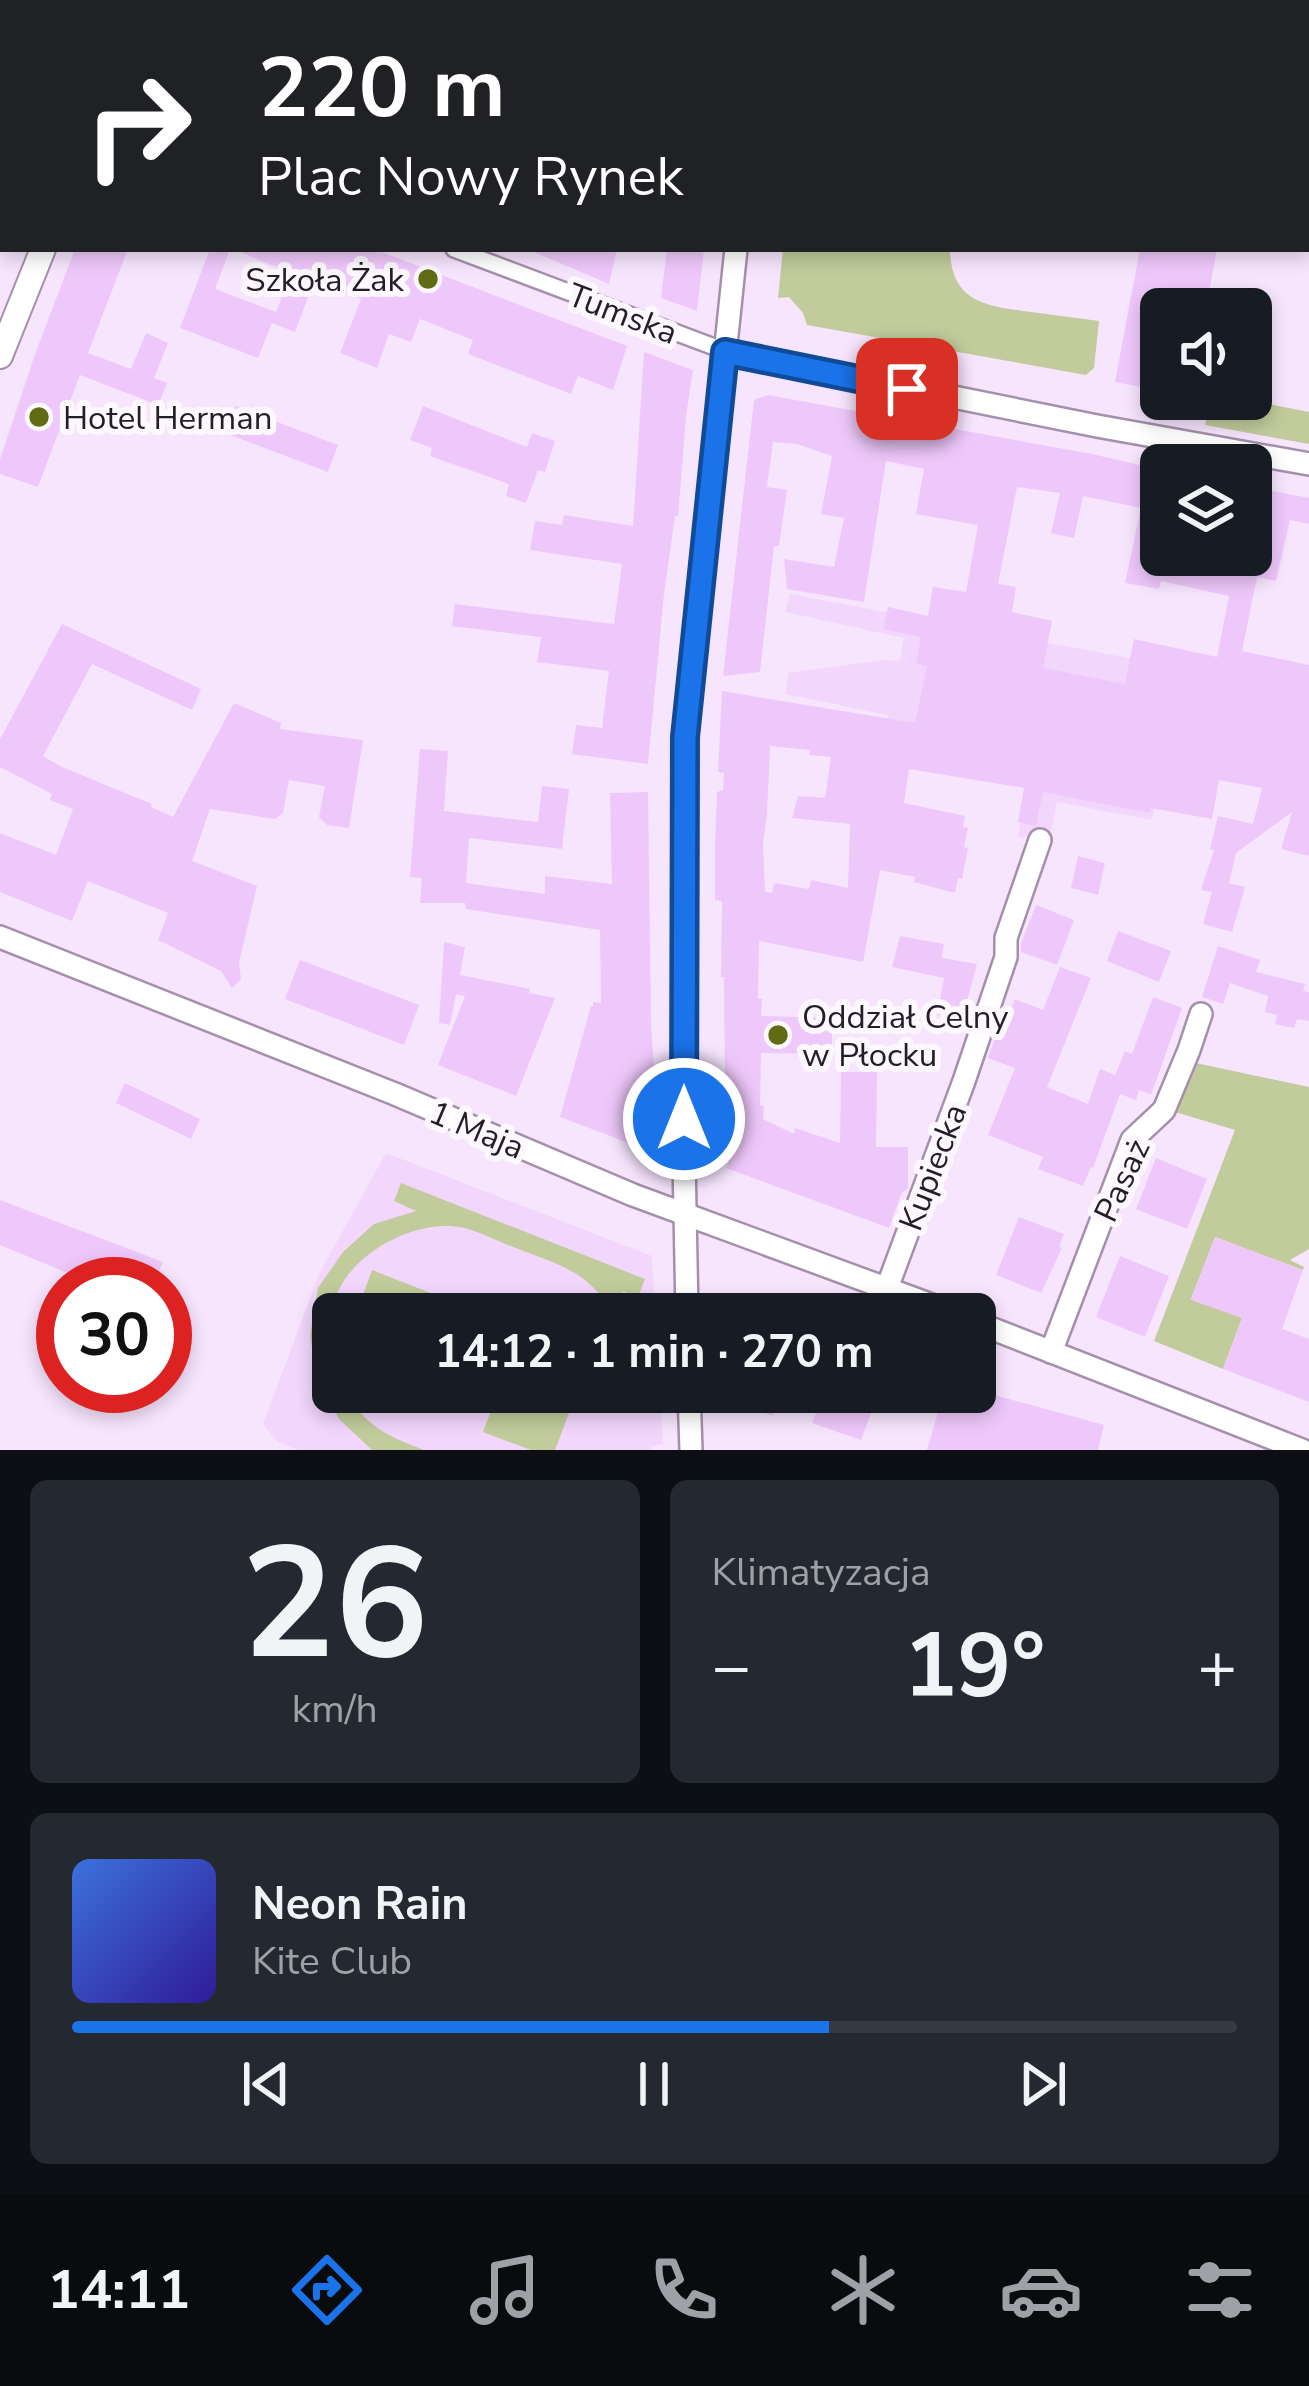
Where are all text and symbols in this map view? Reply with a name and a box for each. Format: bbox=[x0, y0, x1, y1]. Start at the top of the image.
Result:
text: 220 m bbox=[258, 31, 506, 146]
icon: right bbox=[60, 48, 216, 204]
text: Plac Nowy Rynek bbox=[258, 140, 684, 214]
place label: Szkoła Żak bbox=[245, 258, 404, 303]
marker: Szkoła Żak bbox=[415, 266, 441, 292]
street label: Tumska bbox=[561, 273, 684, 356]
map controls bbox=[1140, 288, 1272, 576]
button: sound bbox=[1140, 288, 1272, 420]
pin bbox=[856, 338, 958, 440]
icon: arrive bbox=[874, 356, 940, 422]
place label: Hotel Herman bbox=[63, 396, 272, 441]
marker: Hotel Herman bbox=[26, 404, 52, 430]
button: layers bbox=[1140, 444, 1272, 576]
place label: Oddział Celny w Płocku bbox=[802, 995, 1008, 1078]
marker: Oddział Celny w Płocku bbox=[765, 1022, 791, 1048]
position arrow bbox=[621, 1056, 747, 1182]
street label: 1 Maja bbox=[422, 1090, 531, 1170]
street label: Kupiecka bbox=[889, 1098, 978, 1237]
street label: Pasaż bbox=[1084, 1132, 1161, 1229]
speed limit sign: 30 bbox=[36, 1257, 192, 1413]
text: 14:12 · 1 min · 270 m bbox=[434, 1322, 874, 1383]
text: 26 bbox=[241, 1498, 428, 1711]
text: Klimatyzacja bbox=[712, 1546, 931, 1599]
text: 19° bbox=[903, 1605, 1045, 1728]
text: − bbox=[712, 1622, 751, 1712]
text: + bbox=[1197, 1622, 1237, 1712]
text: km/h bbox=[292, 1683, 378, 1736]
text: Neon Rain bbox=[252, 1874, 468, 1935]
text: Kite Club bbox=[252, 1935, 412, 1988]
icon: previous bbox=[233, 2051, 299, 2117]
icon: pause bbox=[621, 2051, 687, 2117]
icon: next bbox=[1010, 2051, 1076, 2117]
icon: directions bbox=[285, 2248, 369, 2332]
icon: music bbox=[463, 2248, 547, 2332]
icon: phone bbox=[642, 2248, 726, 2332]
icon: climate bbox=[821, 2248, 905, 2332]
icon: car bbox=[999, 2248, 1083, 2332]
icon: filters bbox=[1178, 2248, 1262, 2332]
text: 14:11 bbox=[47, 2253, 190, 2327]

